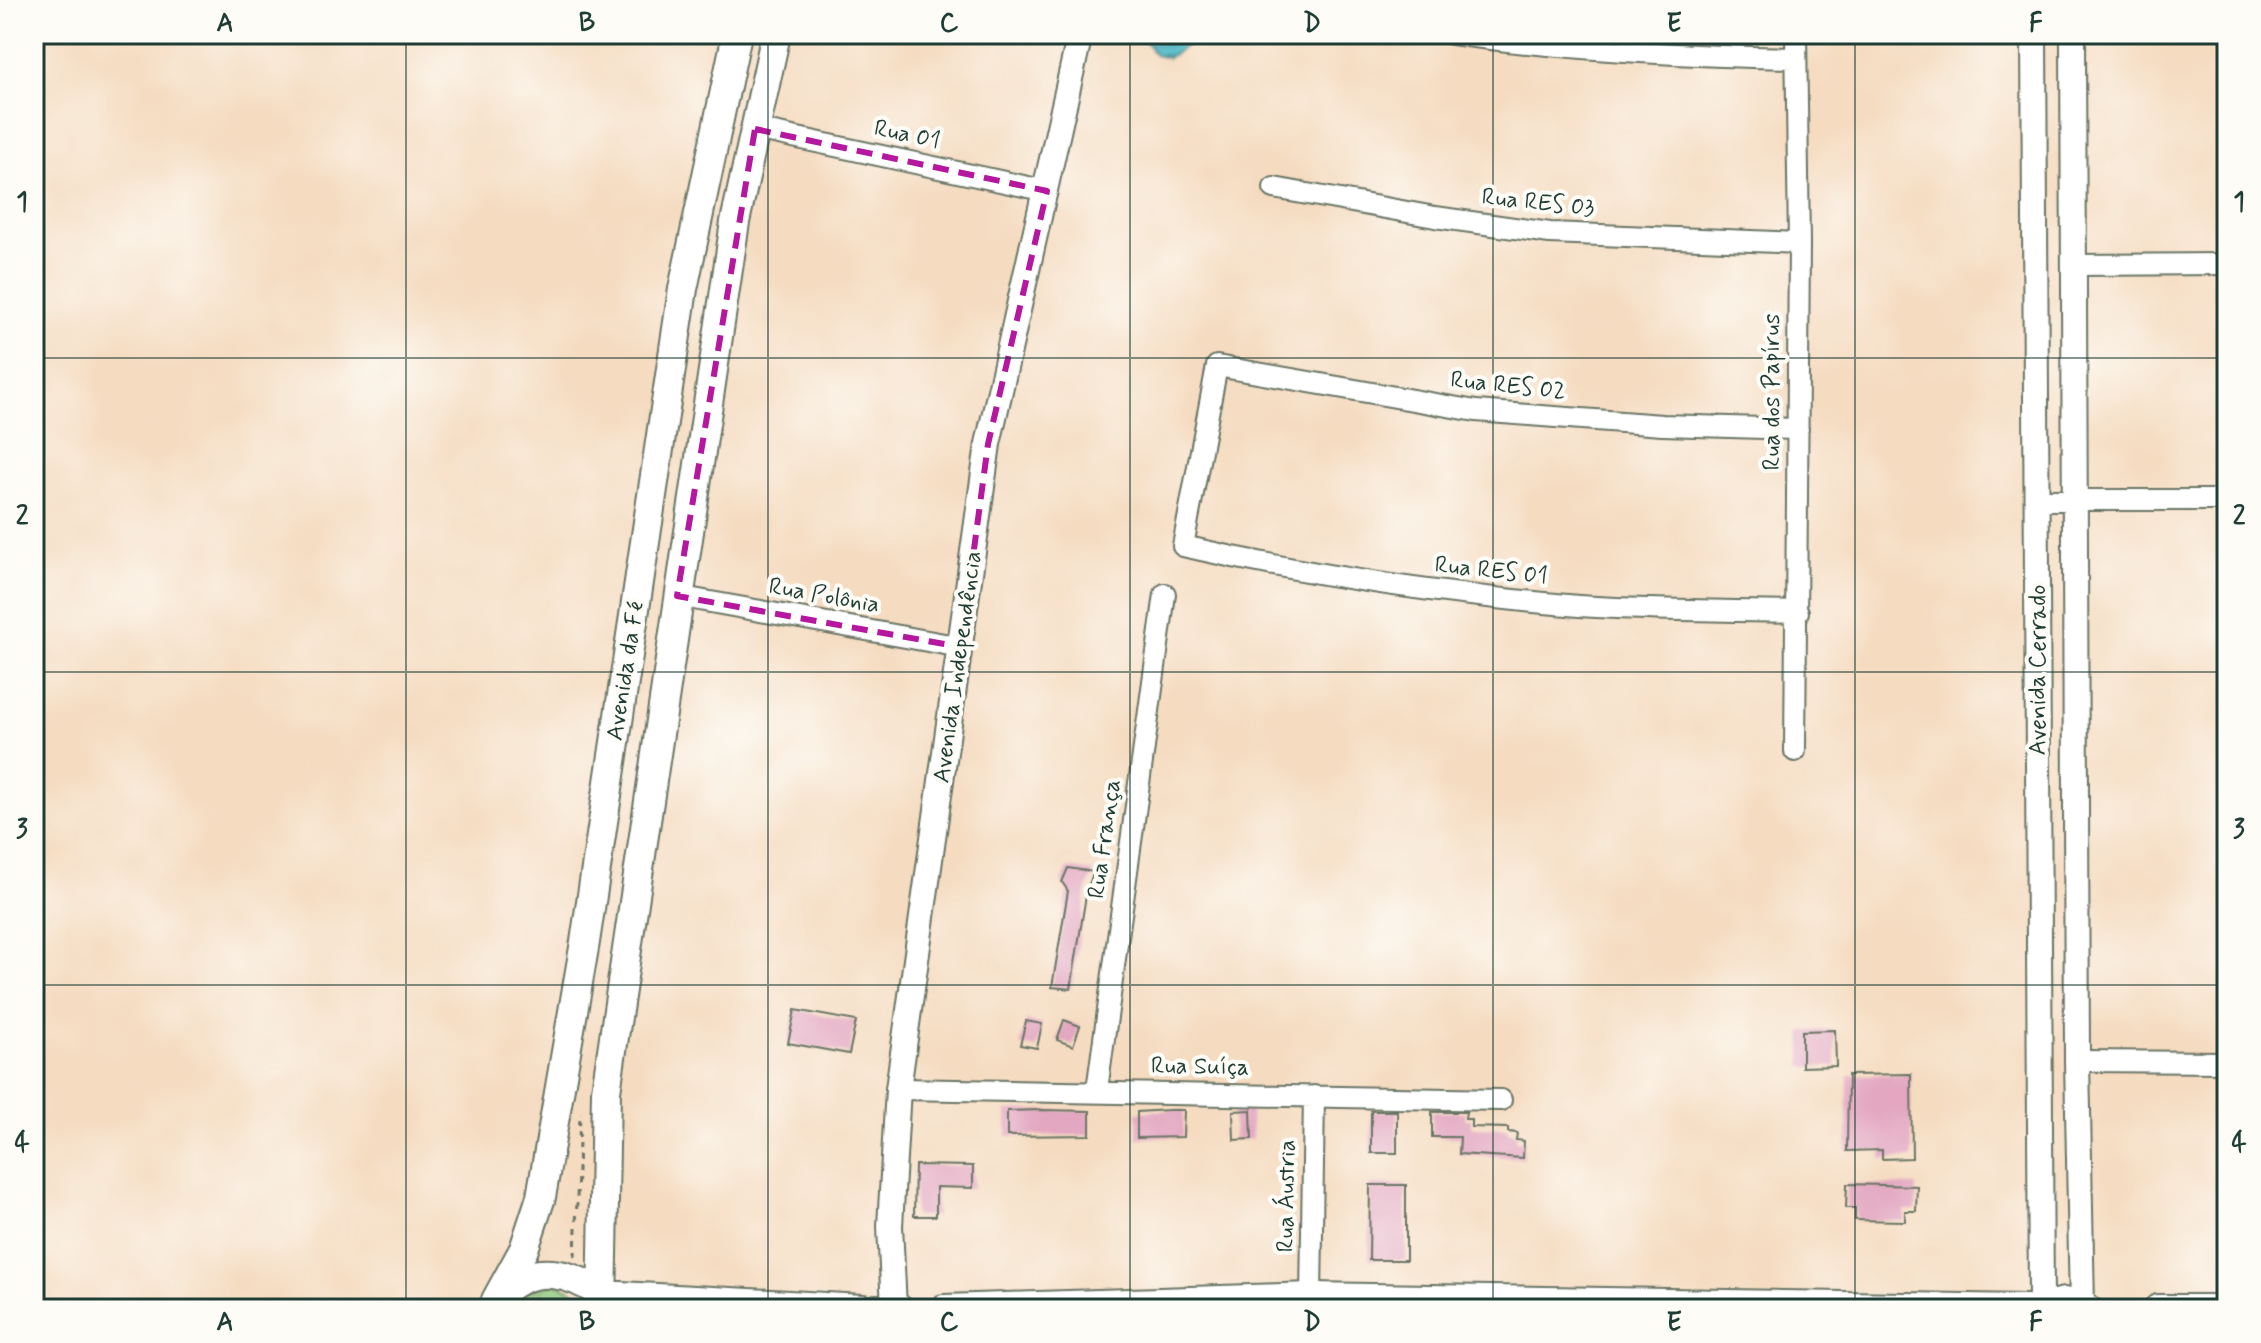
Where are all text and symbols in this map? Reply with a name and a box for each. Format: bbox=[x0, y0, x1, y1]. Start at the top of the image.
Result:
text: A bbox=[216, 7, 234, 41]
text: B bbox=[579, 7, 595, 41]
text: C bbox=[940, 7, 959, 41]
text: D bbox=[1303, 7, 1321, 41]
text: E bbox=[1666, 7, 1682, 41]
text: F bbox=[2029, 7, 2043, 41]
street label: Rua 01 bbox=[871, 113, 943, 157]
street label: Rua RES 03 bbox=[1480, 182, 1596, 224]
text: 1 bbox=[16, 186, 28, 220]
text: 1 bbox=[2233, 186, 2245, 220]
street label: Rua dos Papírus bbox=[1757, 313, 1788, 470]
street label: Rua RES 02 bbox=[1449, 365, 1567, 407]
text: 2 bbox=[16, 500, 29, 534]
text: 2 bbox=[2233, 500, 2246, 534]
street label: Avenida Independência bbox=[926, 549, 990, 785]
street label: Rua RES 01 bbox=[1433, 550, 1549, 592]
street label: Rua Polônia bbox=[766, 571, 882, 621]
street label: Avenida Cerrado bbox=[2023, 585, 2054, 755]
street label: Avenida da Fé bbox=[600, 599, 652, 743]
street label: Rua França bbox=[1081, 777, 1129, 901]
text: 3 bbox=[16, 813, 28, 847]
text: 3 bbox=[2233, 813, 2245, 847]
street label: Rua Suíça bbox=[1151, 1051, 1249, 1083]
text: 4 bbox=[14, 1127, 30, 1161]
text: 4 bbox=[2231, 1127, 2247, 1161]
street label: Rua Áustria bbox=[1270, 1139, 1303, 1253]
text: A bbox=[216, 1306, 234, 1340]
text: B bbox=[579, 1306, 595, 1340]
text: C bbox=[940, 1306, 959, 1340]
text: D bbox=[1303, 1306, 1321, 1340]
text: E bbox=[1666, 1306, 1682, 1340]
text: F bbox=[2029, 1306, 2043, 1340]

